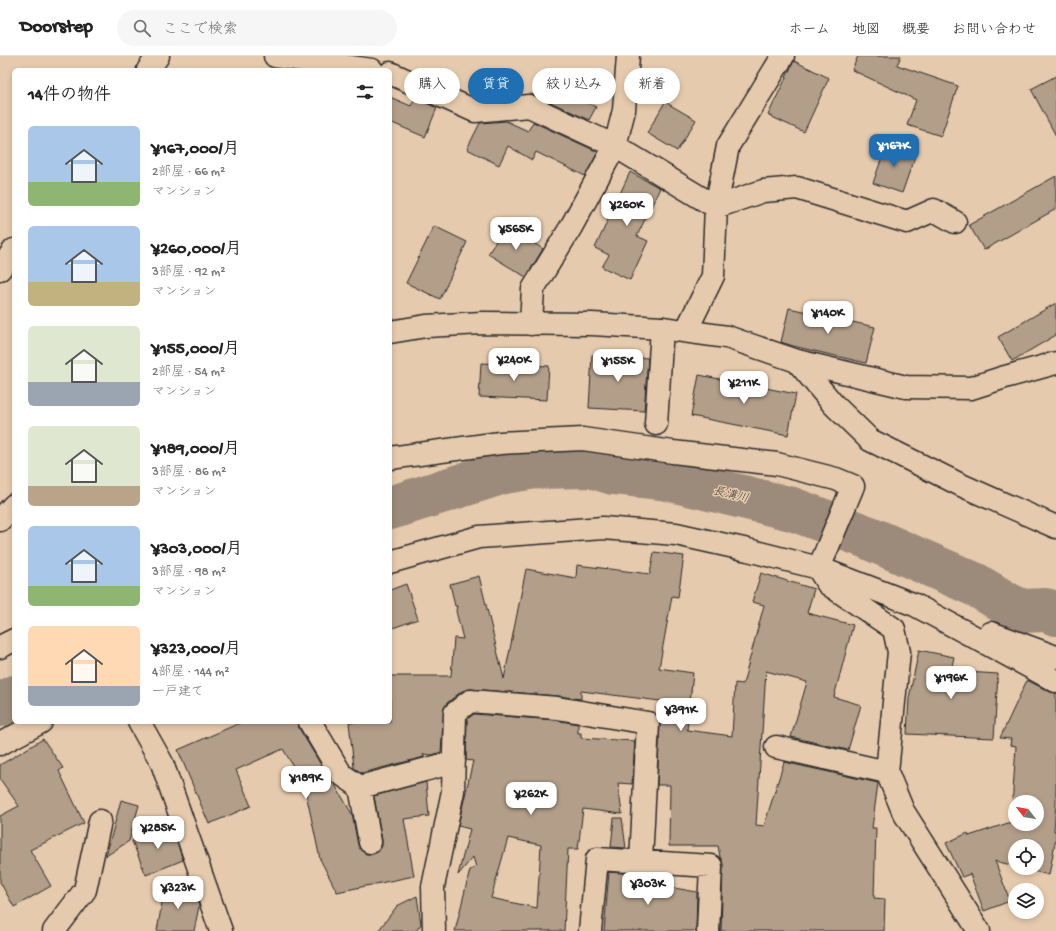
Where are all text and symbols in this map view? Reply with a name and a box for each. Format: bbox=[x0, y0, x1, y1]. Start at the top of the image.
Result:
search box bbox=[117, 10, 397, 46]
text: Doorstep bbox=[20, 16, 93, 39]
icon: search bbox=[131, 17, 153, 39]
text: ここで検索 bbox=[163, 21, 238, 39]
text: ホーム bbox=[789, 22, 830, 39]
text: 地図 bbox=[852, 22, 880, 39]
text: 概要 bbox=[902, 22, 930, 39]
text: お問い合わせ bbox=[952, 22, 1036, 39]
chip: 購入 bbox=[404, 68, 460, 104]
chip: 賃貸 bbox=[468, 68, 524, 104]
chip: 絞り込み bbox=[532, 68, 616, 104]
chip: 新着 bbox=[624, 68, 680, 104]
icon: filters bbox=[354, 81, 376, 103]
text: 14件の物件 bbox=[28, 86, 111, 106]
pin: ¥167K bbox=[866, 134, 922, 168]
text: ¥167K bbox=[878, 139, 910, 154]
text: ¥167,000/月 bbox=[152, 140, 240, 160]
icon: home bbox=[60, 142, 108, 190]
text: 2部屋 · 66 m² bbox=[152, 165, 225, 180]
text: マンション bbox=[152, 185, 216, 200]
pin: ¥260K bbox=[599, 193, 655, 227]
text: ¥260K bbox=[610, 198, 644, 213]
pin: ¥565K bbox=[488, 217, 544, 251]
text: ¥565K bbox=[499, 222, 533, 237]
text: ¥260,000/月 bbox=[152, 240, 242, 260]
icon: home bbox=[60, 242, 108, 290]
text: 3部屋 · 92 m² bbox=[152, 265, 225, 280]
text: マンション bbox=[152, 285, 216, 300]
pin: ¥140K bbox=[800, 301, 856, 335]
text: ¥140K bbox=[812, 306, 844, 321]
text: ¥155,000/月 bbox=[152, 340, 240, 360]
icon: home bbox=[60, 342, 108, 390]
pin: ¥240K bbox=[486, 348, 542, 382]
pin: ¥155K bbox=[590, 349, 646, 383]
text: ¥240K bbox=[497, 353, 531, 368]
text: ¥155K bbox=[602, 354, 634, 369]
text: 2部屋 · 54 m² bbox=[152, 365, 225, 380]
pin: ¥211K bbox=[716, 371, 772, 405]
text: ¥211K bbox=[729, 376, 759, 391]
text: マンション bbox=[152, 385, 216, 400]
text: ¥189,000/月 bbox=[152, 440, 240, 460]
icon: home bbox=[60, 442, 108, 490]
text: 3部屋 · 86 m² bbox=[152, 465, 226, 480]
water label: 長溝川 bbox=[711, 484, 750, 507]
text: マンション bbox=[152, 485, 216, 500]
text: ¥303,000/月 bbox=[152, 540, 243, 560]
icon: home bbox=[60, 542, 108, 590]
text: 3部屋 · 98 m² bbox=[152, 565, 226, 580]
text: マンション bbox=[152, 585, 216, 600]
text: ¥323,000/月 bbox=[152, 640, 241, 660]
icon: home bbox=[60, 642, 108, 690]
text: 4部屋 · 144 m² bbox=[152, 665, 229, 680]
pin: ¥196K bbox=[923, 666, 979, 700]
text: ¥196K bbox=[935, 671, 967, 686]
text: 一戸建て bbox=[152, 685, 204, 700]
pin: ¥391K bbox=[653, 698, 709, 732]
text: ¥391K bbox=[665, 703, 697, 718]
pin: ¥189K bbox=[278, 766, 334, 800]
text: ¥189K bbox=[290, 771, 322, 786]
pin: ¥262K bbox=[503, 782, 559, 816]
text: ¥262K bbox=[515, 787, 547, 802]
north arrow bbox=[1008, 795, 1044, 831]
map controls bbox=[1008, 795, 1044, 919]
pin: ¥285K bbox=[130, 816, 186, 850]
text: ¥285K bbox=[141, 821, 175, 836]
button: locate bbox=[1008, 839, 1044, 875]
pin: ¥303K bbox=[620, 872, 676, 906]
pin: ¥323K bbox=[150, 876, 206, 910]
text: ¥303K bbox=[631, 877, 665, 892]
text: ¥323K bbox=[161, 881, 195, 896]
button: layers bbox=[1008, 883, 1044, 919]

